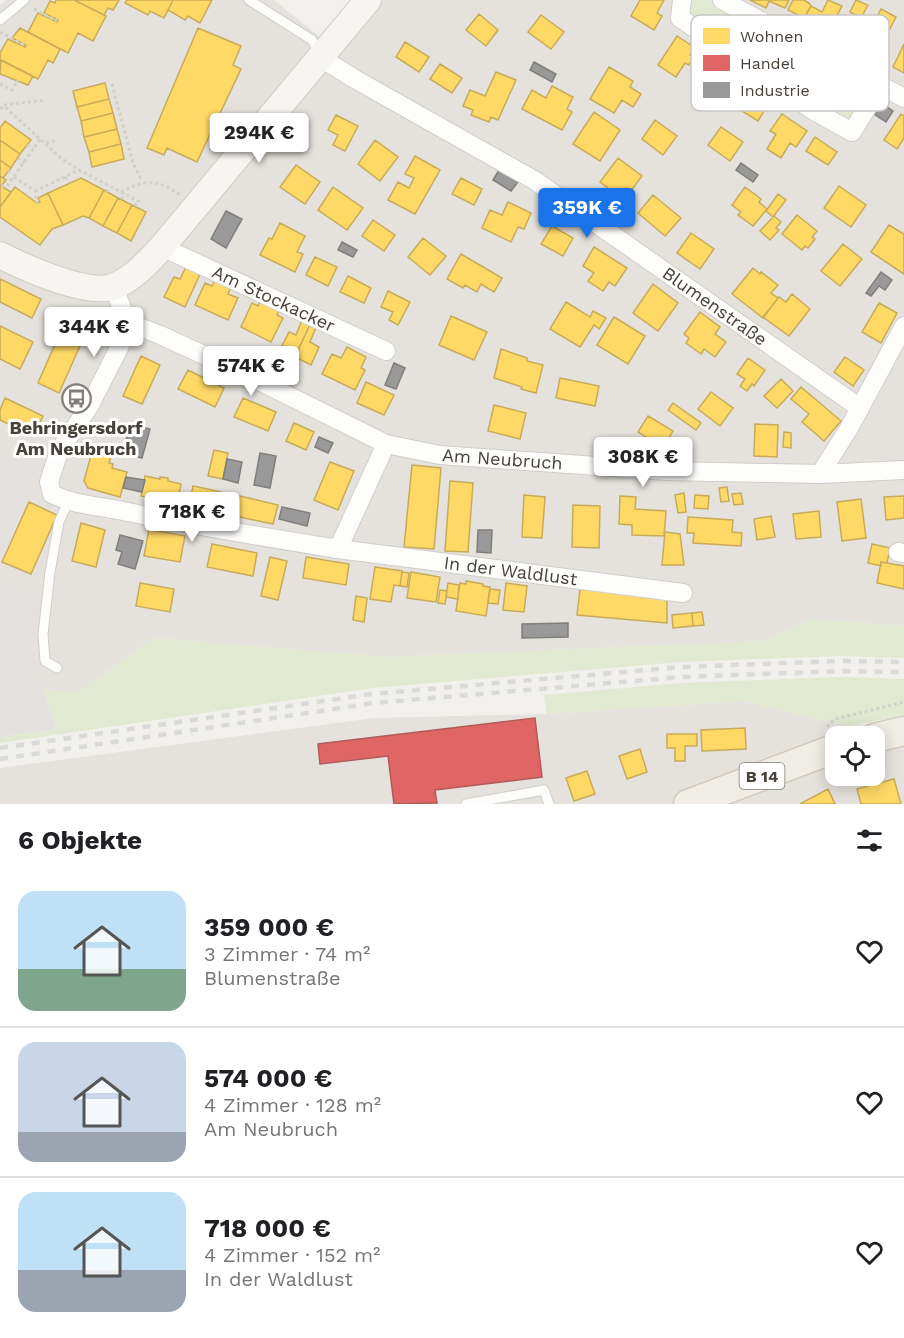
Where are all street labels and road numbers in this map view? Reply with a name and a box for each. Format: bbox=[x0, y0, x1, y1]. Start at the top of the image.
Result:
street label: Am Stockacker bbox=[209, 261, 339, 336]
street label: Blumenstraße bbox=[659, 262, 771, 350]
street label: Am Neubruch bbox=[441, 444, 563, 474]
street label: In der Waldlust bbox=[443, 552, 579, 589]
road number: B 14 bbox=[740, 763, 784, 789]

